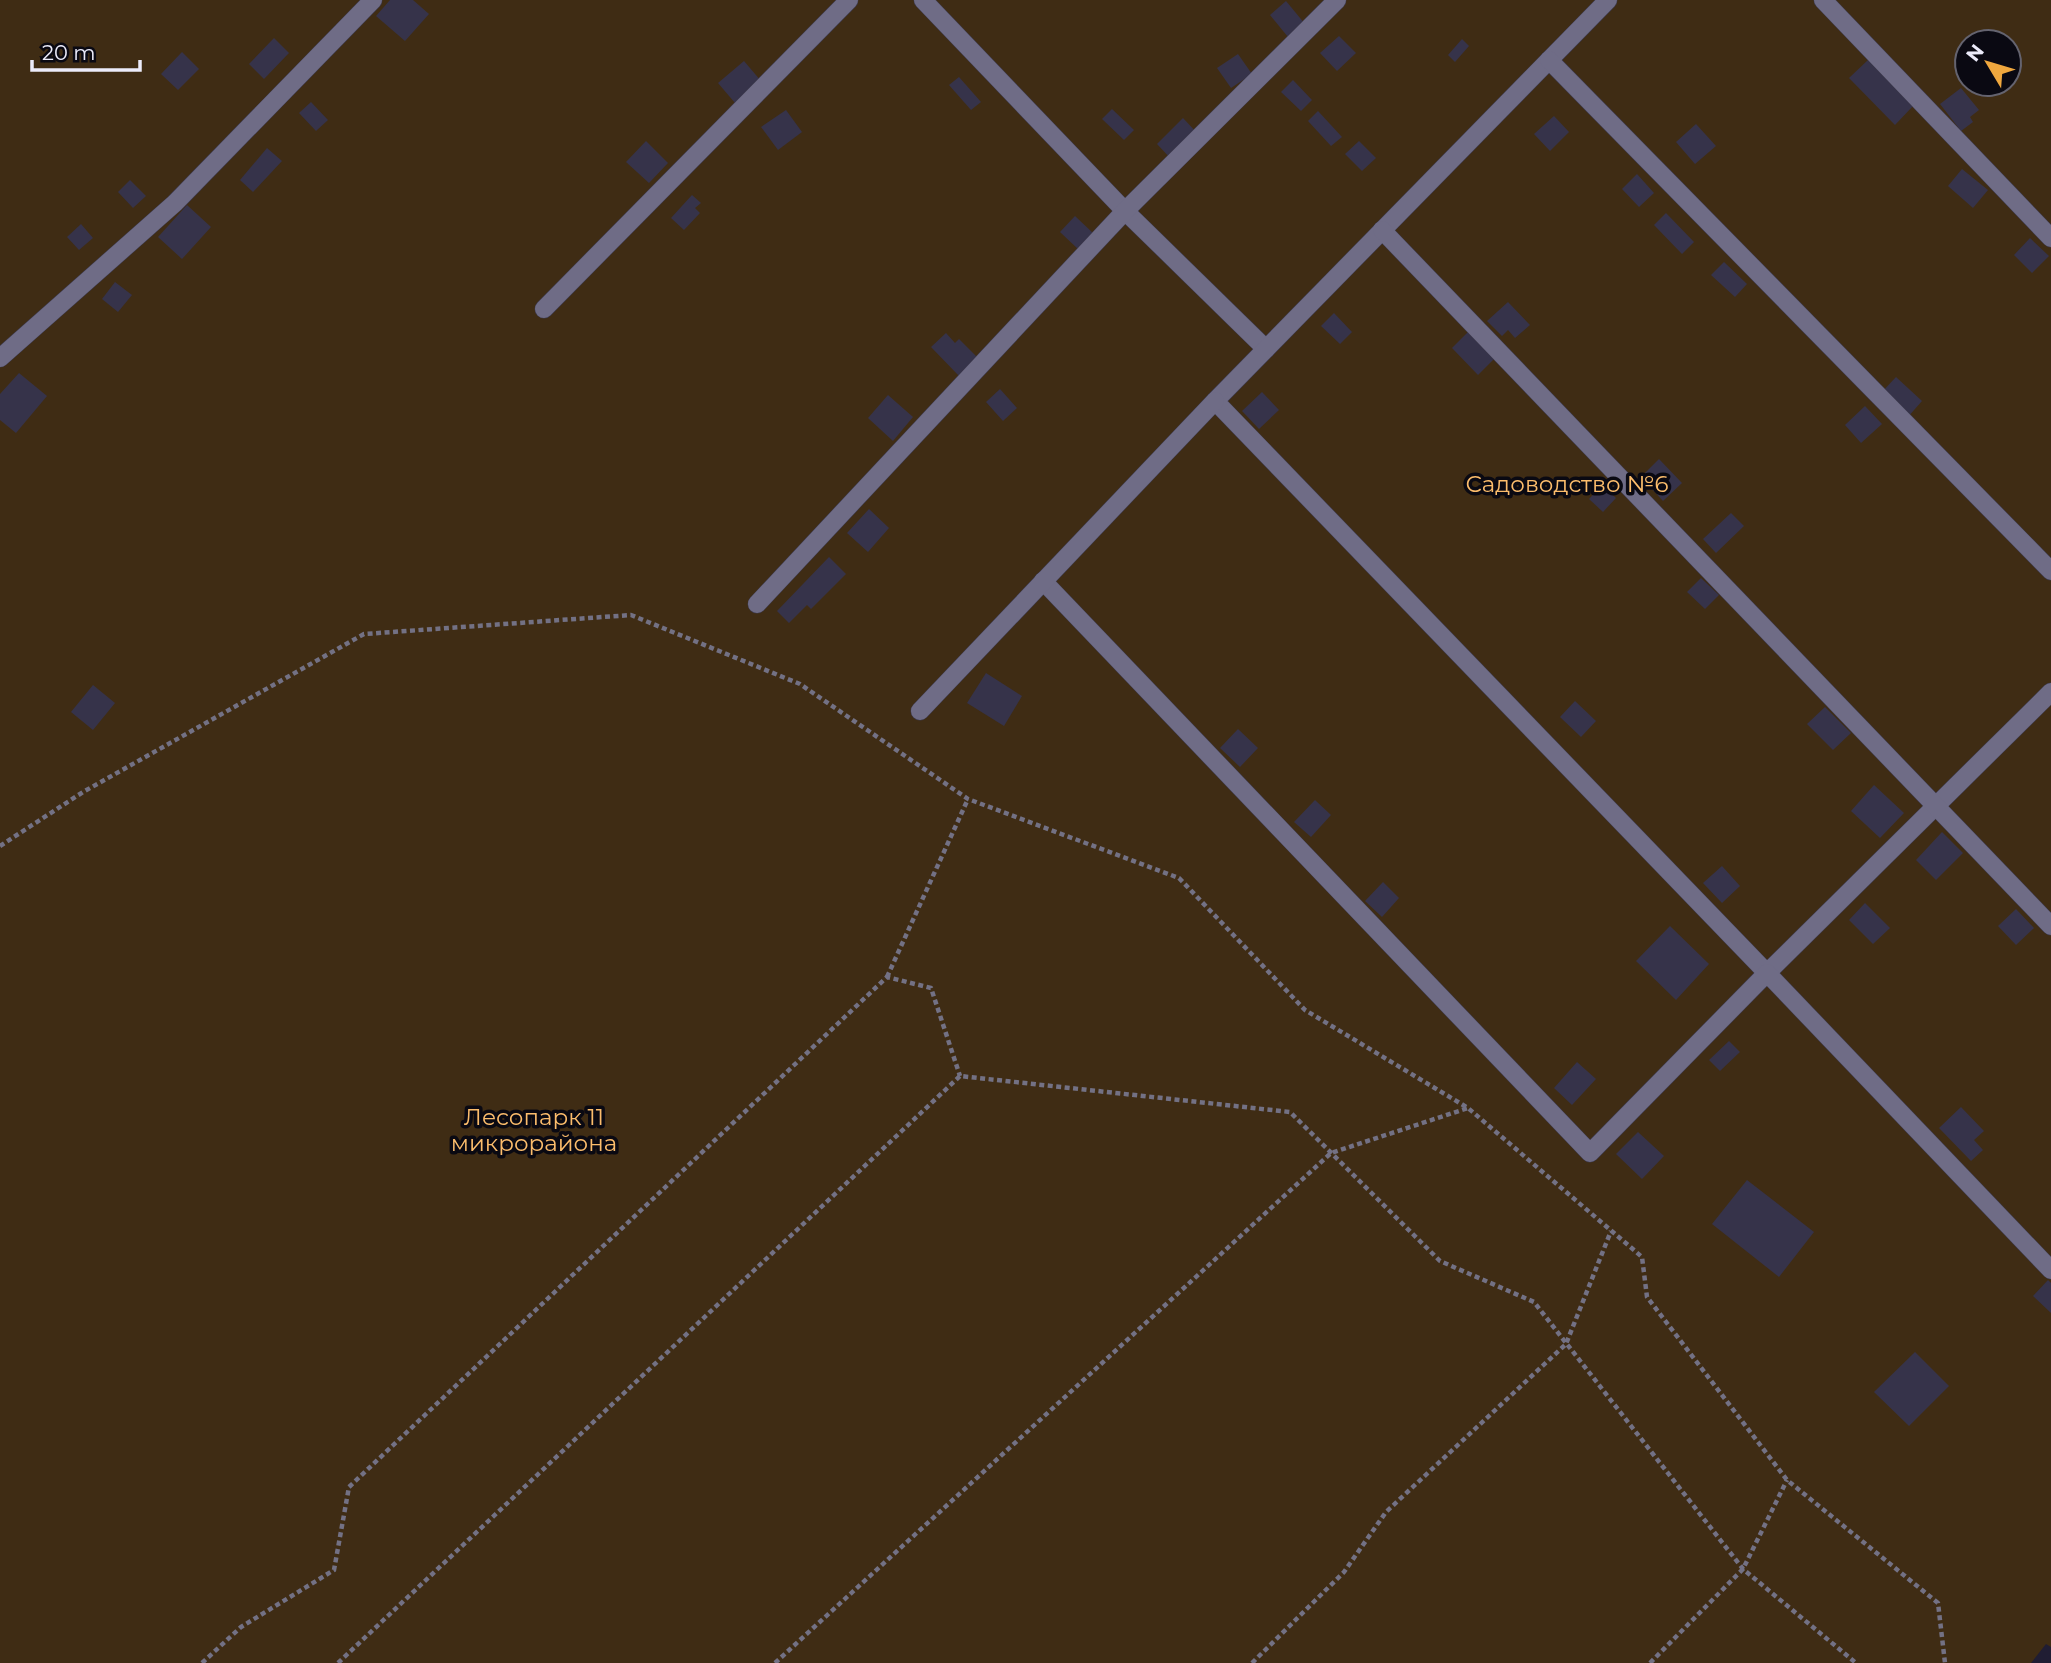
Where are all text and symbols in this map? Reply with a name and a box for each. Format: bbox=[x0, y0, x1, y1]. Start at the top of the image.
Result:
scale bar bbox=[32, 28, 140, 72]
north arrow bbox=[1953, 28, 2023, 98]
text: 20 m bbox=[42, 40, 96, 65]
text: N bbox=[1961, 40, 1989, 66]
park label: Садоводство №6 bbox=[1466, 470, 1668, 498]
park label: Лесопарк 11 микрорайона bbox=[451, 1103, 617, 1157]

